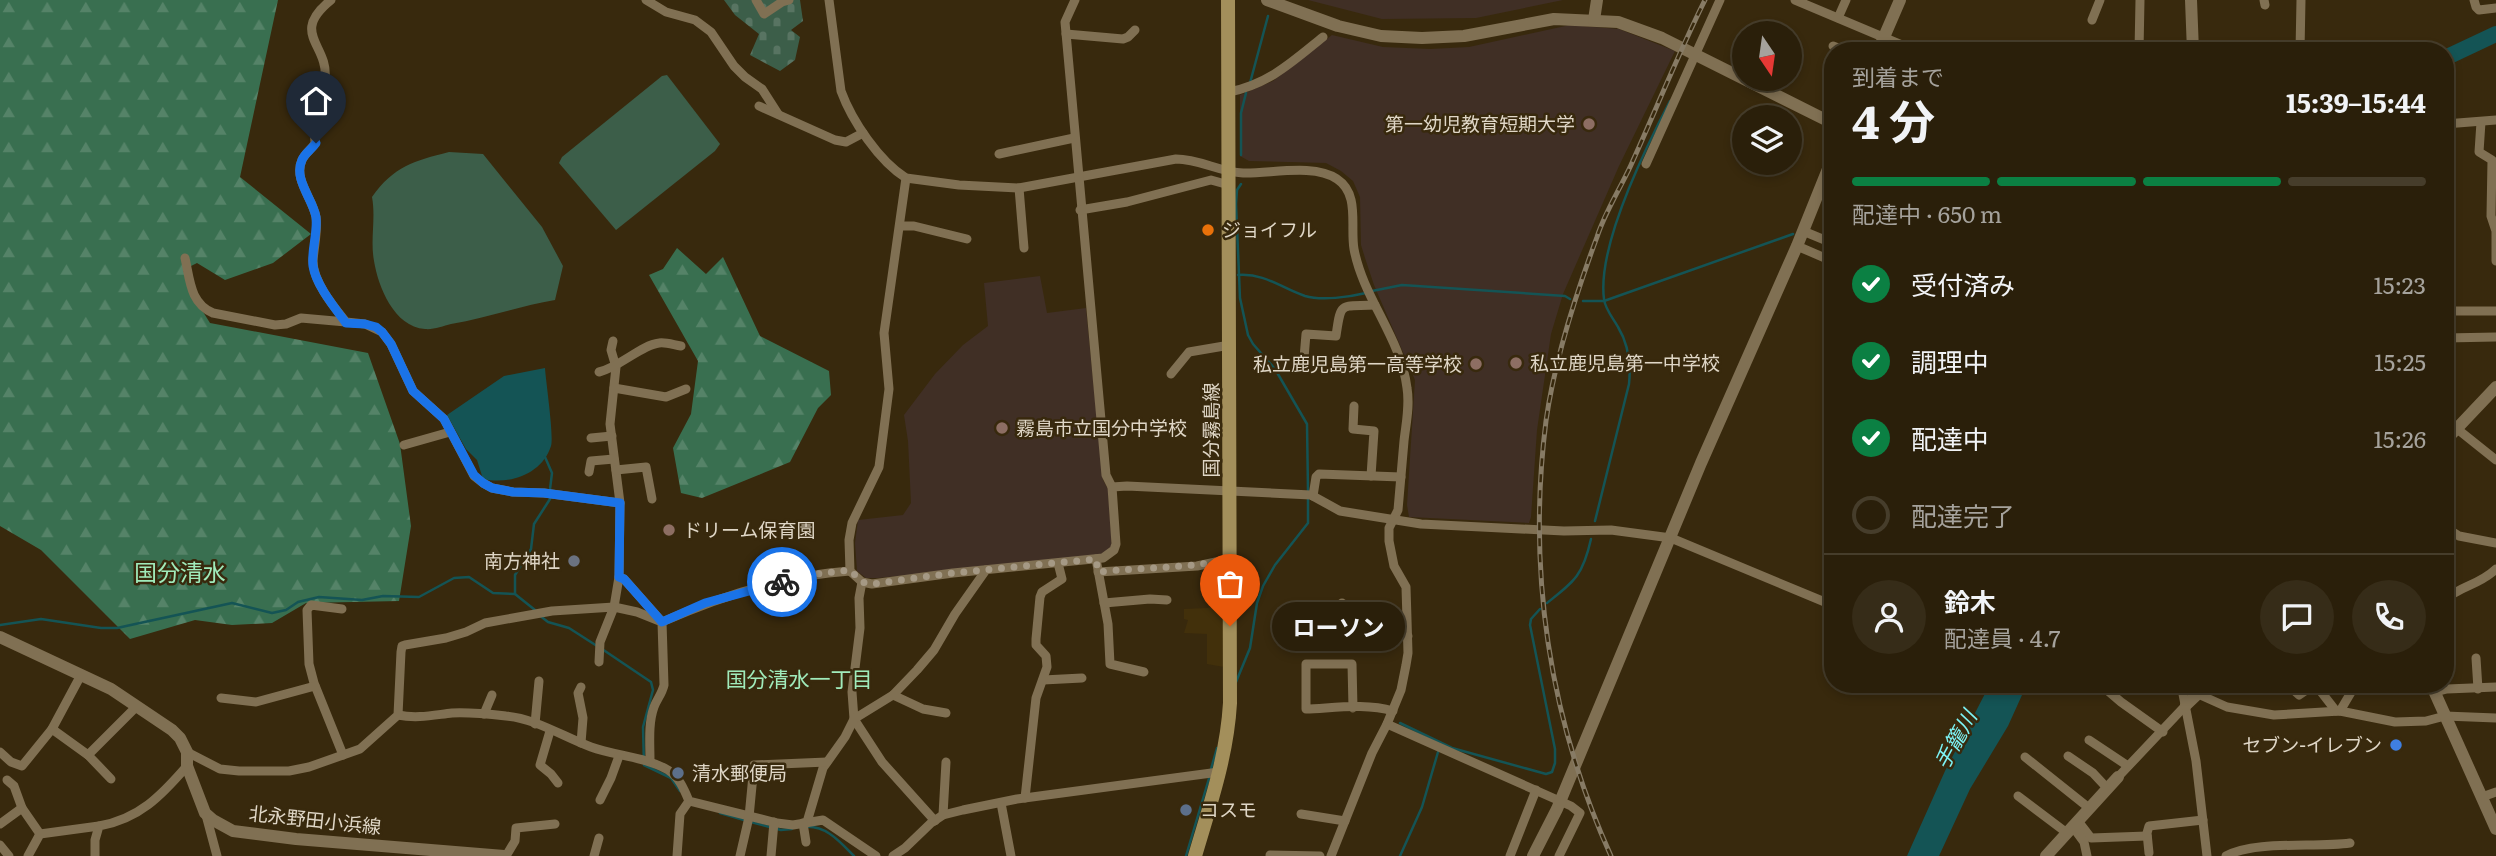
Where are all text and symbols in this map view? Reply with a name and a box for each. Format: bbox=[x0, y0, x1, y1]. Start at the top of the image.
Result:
north arrow bbox=[1732, 21, 1802, 91]
map controls bbox=[1732, 21, 1802, 175]
text: 到着まで bbox=[1852, 59, 1944, 93]
pin bbox=[286, 71, 346, 143]
icon: home bbox=[297, 82, 335, 120]
text: 15:39–15:44 bbox=[2286, 82, 2426, 121]
text: 4 分 bbox=[1852, 85, 1935, 153]
button: layers bbox=[1732, 105, 1802, 175]
place label: 第一幼児教育短期大学 bbox=[1385, 109, 1575, 137]
marker: 第一幼児教育短期大学 bbox=[1581, 116, 1597, 132]
text: 配達中 · 650 m bbox=[1852, 196, 2002, 230]
place label: ジョイフル bbox=[1222, 215, 1317, 243]
marker: ジョイフル bbox=[1200, 222, 1216, 238]
text: 受付済み bbox=[1911, 264, 2015, 303]
icon: check bbox=[1852, 265, 1890, 303]
text: 15:23 bbox=[2373, 267, 2426, 301]
text: 調理中 bbox=[1911, 341, 1989, 380]
icon: check bbox=[1852, 342, 1890, 380]
text: 15:25 bbox=[2374, 344, 2426, 378]
place label: 私立鹿児島第一中学校 bbox=[1530, 348, 1720, 376]
place label: 私立鹿児島第一高等学校 bbox=[1253, 349, 1462, 377]
marker: 私立鹿児島第一中学校 bbox=[1508, 355, 1524, 371]
marker: 私立鹿児島第一高等学校 bbox=[1468, 356, 1484, 372]
street label: 国分霧島線 bbox=[1196, 382, 1224, 478]
place label: 霧島市立国分中学校 bbox=[1016, 413, 1187, 441]
text: 配達中 bbox=[1911, 418, 1989, 457]
icon: check bbox=[1852, 419, 1890, 457]
marker: 霧島市立国分中学校 bbox=[994, 420, 1010, 436]
text: 15:26 bbox=[2374, 421, 2426, 455]
text: 配達完了 bbox=[1911, 495, 2015, 534]
place label: ドリーム保育園 bbox=[683, 515, 815, 543]
marker: ドリーム保育園 bbox=[661, 522, 677, 538]
place label: 南方神社 bbox=[484, 546, 560, 574]
courier bbox=[747, 547, 817, 617]
marker: 南方神社 bbox=[566, 553, 582, 569]
district label: 国分清水 bbox=[134, 554, 226, 588]
pin bbox=[1200, 554, 1260, 626]
icon: bike bbox=[763, 563, 801, 601]
icon: bag bbox=[1211, 565, 1249, 603]
button: person bbox=[1852, 580, 1926, 654]
button: chat bbox=[2260, 580, 2334, 654]
button: phone bbox=[2352, 580, 2426, 654]
text: 鈴木 bbox=[1944, 581, 1996, 620]
callout: ローソン bbox=[1272, 602, 1405, 650]
text: ローソン bbox=[1293, 609, 1385, 643]
text: 配達員 · 4.7 bbox=[1944, 620, 2060, 654]
district label: 国分清水一丁目 bbox=[726, 662, 873, 693]
water label: 手籠川 bbox=[1925, 702, 1984, 774]
place label: セブン-イレブン bbox=[2242, 730, 2382, 758]
marker: セブン-イレブン bbox=[2388, 737, 2404, 753]
place label: 清水郵便局 bbox=[692, 758, 787, 786]
marker: 清水郵便局 bbox=[670, 765, 686, 781]
place label: コスモ bbox=[1200, 795, 1257, 823]
street label: 北永野田小浜線 bbox=[247, 798, 383, 840]
marker: コスモ bbox=[1178, 802, 1194, 818]

